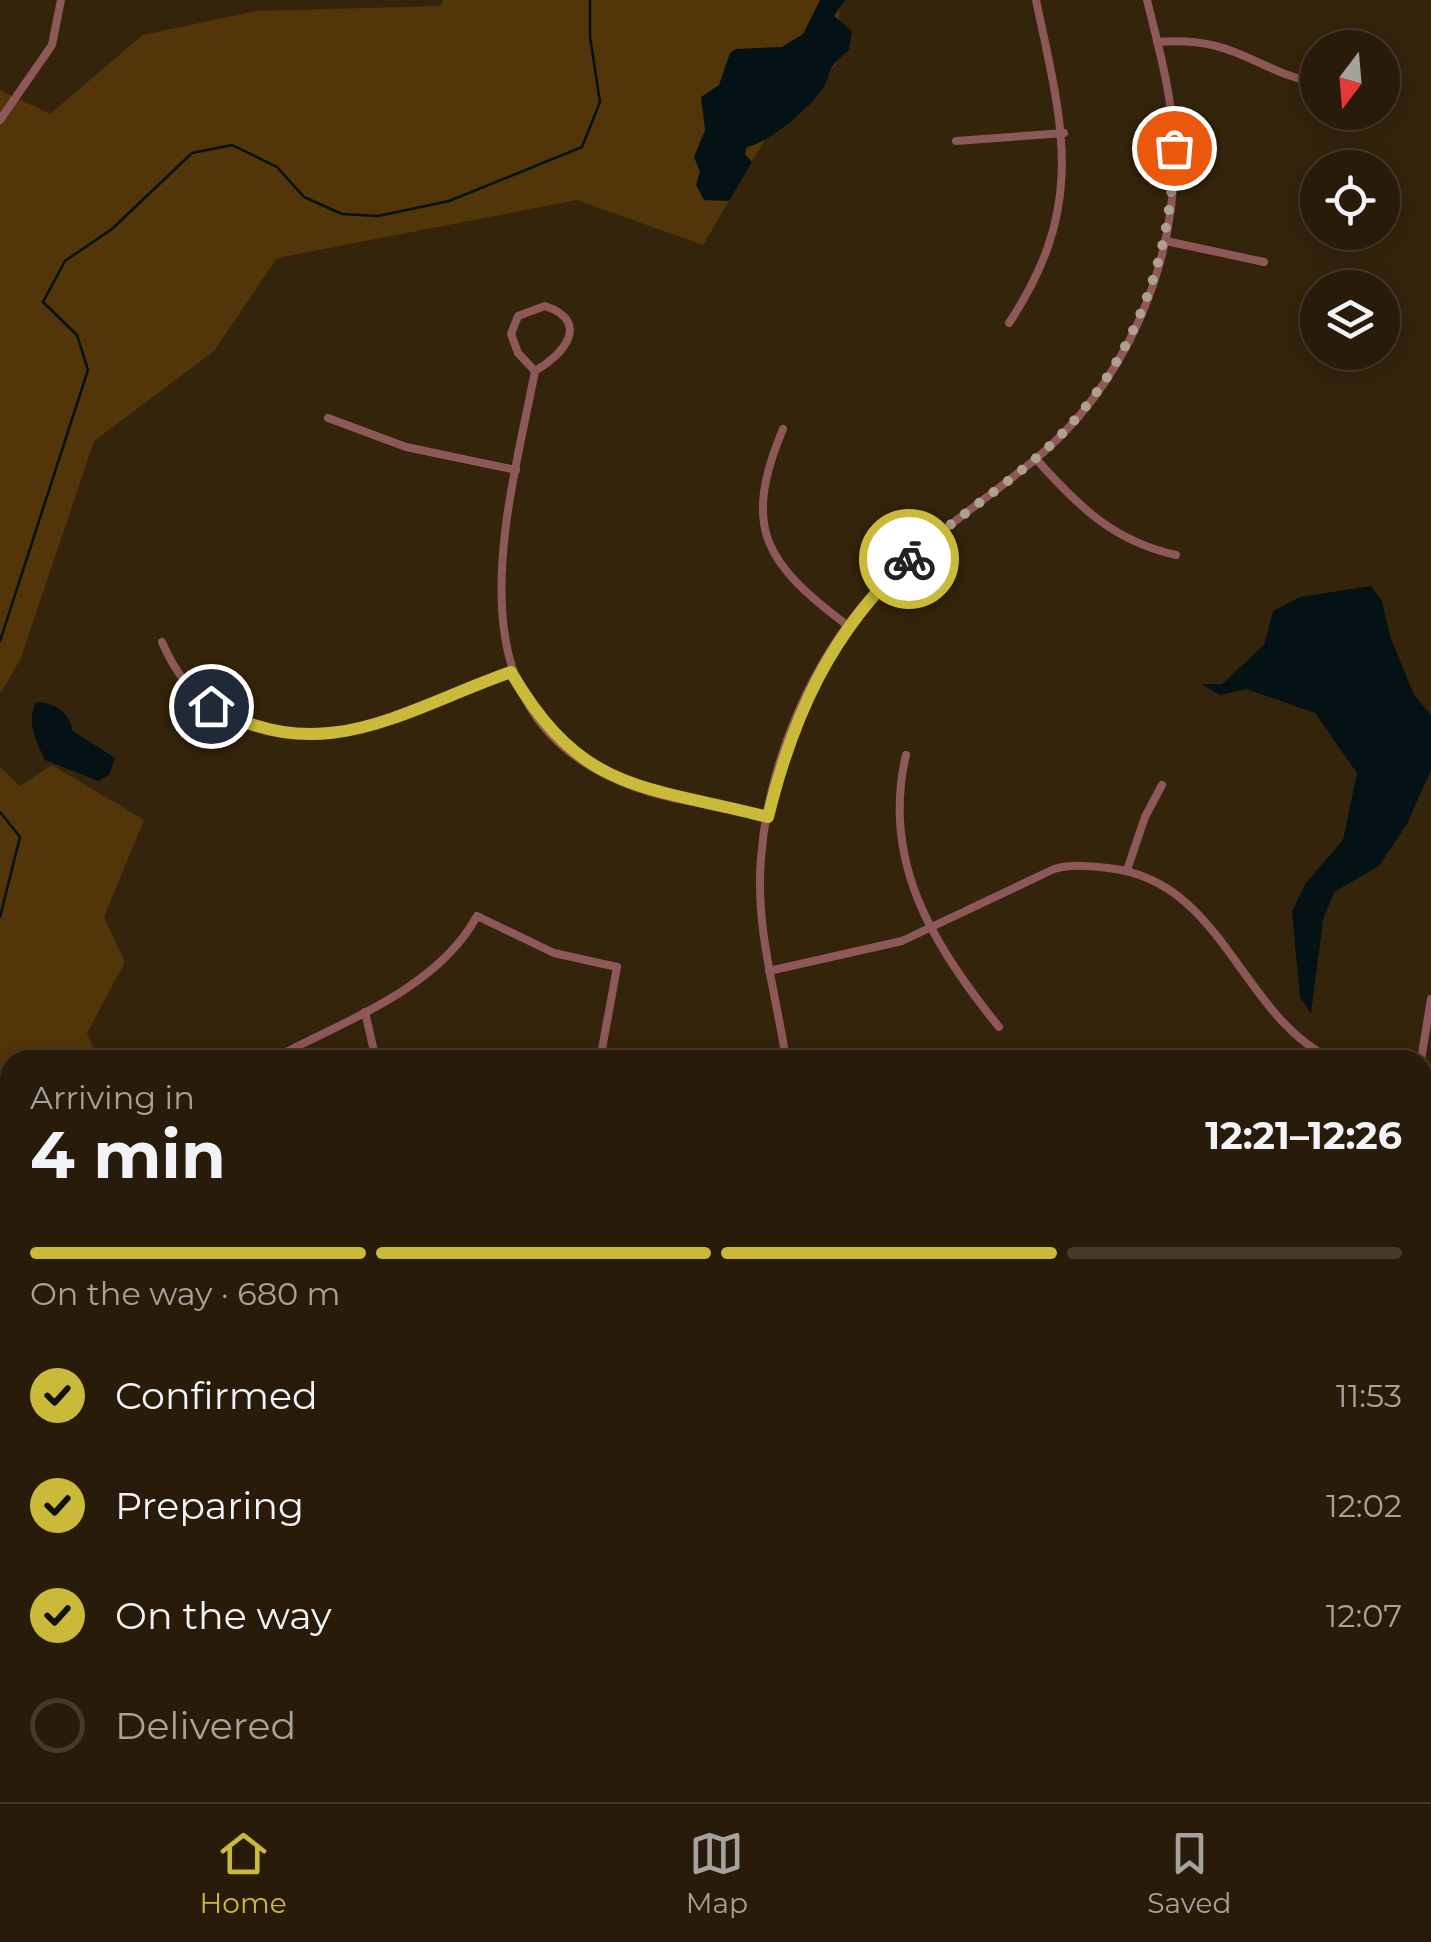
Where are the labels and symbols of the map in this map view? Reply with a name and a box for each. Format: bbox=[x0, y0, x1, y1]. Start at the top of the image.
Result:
north arrow bbox=[1300, 30, 1400, 130]
pin bbox=[1132, 106, 1217, 191]
courier bbox=[859, 509, 959, 609]
pin bbox=[169, 664, 254, 749]

